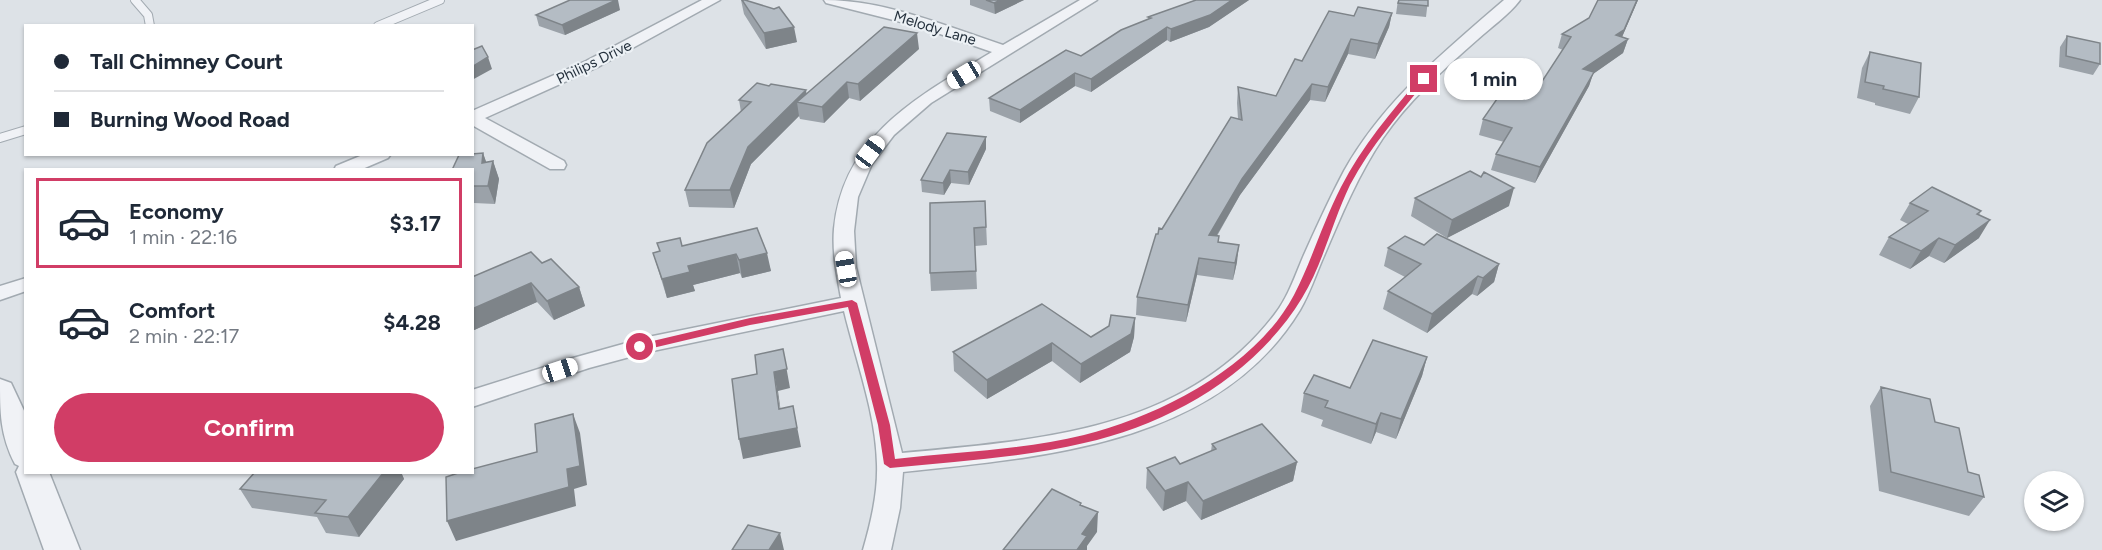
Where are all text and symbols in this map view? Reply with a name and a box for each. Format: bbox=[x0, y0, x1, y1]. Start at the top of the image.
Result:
street label: Melody Lane bbox=[892, 7, 978, 49]
street label: Philips Drive bbox=[553, 36, 635, 88]
text: Tall Chimney Court bbox=[90, 48, 283, 75]
car bbox=[944, 58, 984, 92]
callout: 1 min bbox=[1445, 58, 1544, 100]
route end bbox=[1410, 65, 1437, 92]
text: 1 min bbox=[1470, 67, 1517, 91]
text: Burning Wood Road bbox=[90, 106, 290, 133]
car bbox=[852, 132, 888, 172]
icon: car bbox=[57, 196, 111, 250]
text: Economy bbox=[129, 198, 224, 225]
text: $3.17 bbox=[390, 210, 441, 237]
text: 1 min · 22:16 bbox=[129, 225, 237, 249]
car bbox=[834, 250, 858, 288]
icon: car bbox=[57, 295, 111, 349]
text: Comfort bbox=[129, 297, 215, 324]
text: $4.28 bbox=[383, 309, 441, 336]
text: 2 min · 22:17 bbox=[129, 324, 239, 348]
route start bbox=[626, 333, 653, 360]
car bbox=[540, 356, 580, 384]
button: Confirm bbox=[54, 393, 444, 462]
map controls bbox=[2024, 471, 2084, 531]
button: layers bbox=[2024, 471, 2084, 531]

